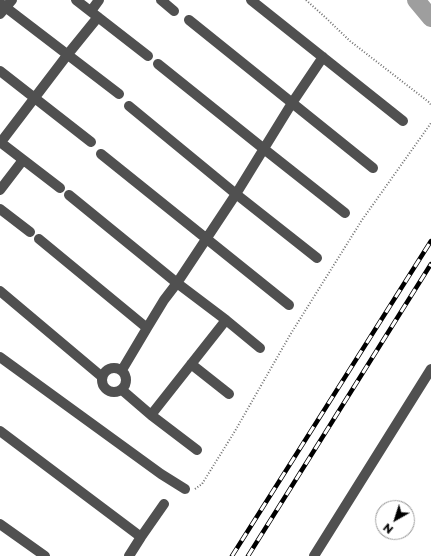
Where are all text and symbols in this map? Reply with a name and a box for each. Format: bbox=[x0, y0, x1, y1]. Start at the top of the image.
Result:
north arrow bbox=[375, 500, 415, 540]
text: N bbox=[380, 520, 396, 537]

